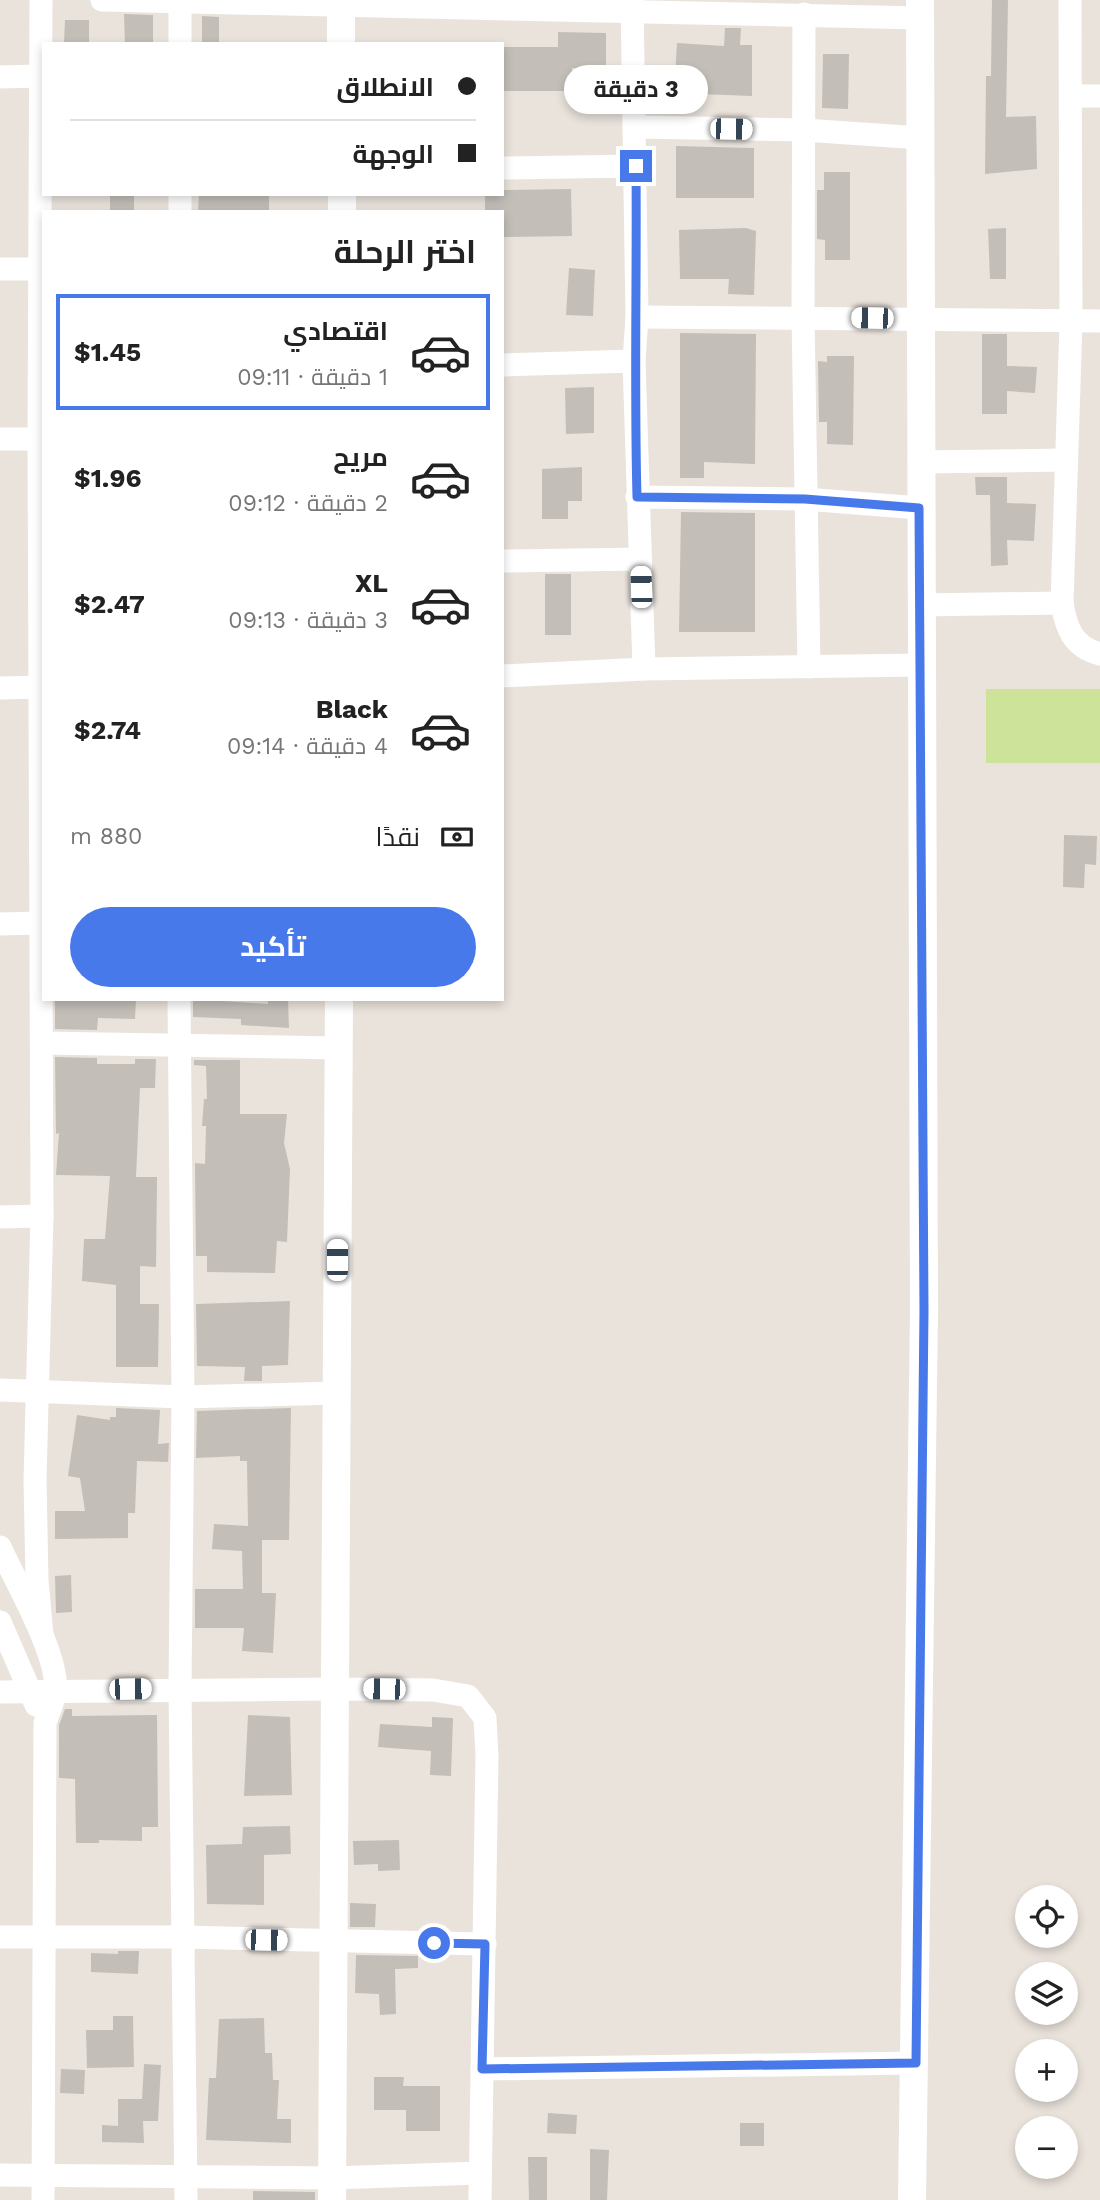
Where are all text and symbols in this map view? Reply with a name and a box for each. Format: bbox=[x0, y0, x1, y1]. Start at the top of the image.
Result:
callout: 3 دقيقة bbox=[564, 64, 708, 114]
text: الانطلاق bbox=[336, 72, 434, 102]
text: 3 دقيقة bbox=[593, 76, 679, 103]
car bbox=[710, 118, 753, 140]
text: الوجهة bbox=[353, 139, 434, 169]
route end bbox=[620, 150, 652, 182]
text: اختر الرحلة bbox=[334, 233, 476, 271]
car bbox=[851, 307, 894, 329]
text: اقتصادي bbox=[283, 316, 388, 346]
icon: car bbox=[409, 321, 472, 384]
text: $1.45 bbox=[74, 337, 141, 367]
text: 1 دقيقة · 09:11 bbox=[237, 364, 388, 391]
text: مريح bbox=[333, 442, 388, 472]
icon: car bbox=[409, 447, 472, 510]
text: $1.96 bbox=[74, 463, 141, 493]
text: 2 دقيقة · 09:12 bbox=[228, 490, 388, 517]
car bbox=[630, 566, 653, 608]
text: XL bbox=[355, 568, 388, 598]
icon: car bbox=[409, 573, 472, 636]
text: $2.47 bbox=[74, 589, 145, 619]
text: 3 دقيقة · 09:13 bbox=[228, 607, 388, 634]
text: Black bbox=[316, 694, 388, 724]
icon: car bbox=[409, 699, 472, 762]
text: $2.74 bbox=[74, 715, 141, 745]
text: 4 دقيقة · 09:14 bbox=[227, 733, 388, 760]
icon: cash bbox=[438, 818, 476, 856]
text: نقدًا bbox=[376, 822, 420, 852]
text: 880 m bbox=[70, 823, 142, 850]
button: تأكيد bbox=[70, 907, 476, 987]
car bbox=[327, 1239, 348, 1281]
car bbox=[109, 1678, 152, 1700]
car bbox=[363, 1678, 406, 1700]
map controls bbox=[1015, 1885, 1078, 2179]
button: locate bbox=[1015, 1885, 1078, 1948]
route start bbox=[418, 1927, 450, 1959]
car bbox=[245, 1929, 288, 1951]
button: layers bbox=[1015, 1962, 1078, 2025]
button: + bbox=[1015, 2039, 1078, 2102]
button: − bbox=[1015, 2116, 1078, 2179]

